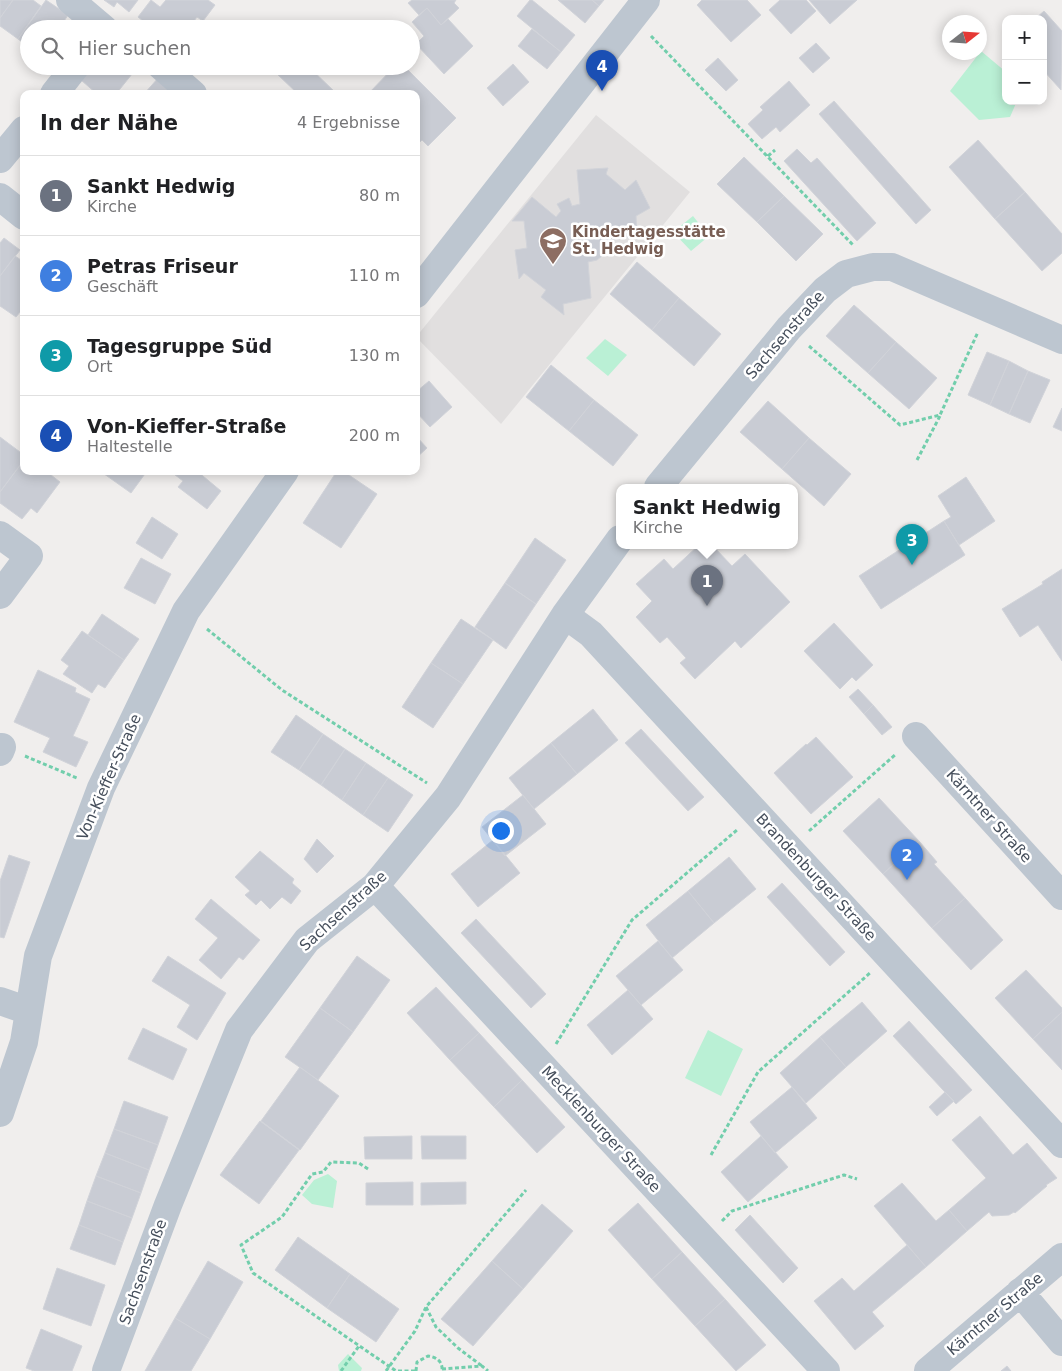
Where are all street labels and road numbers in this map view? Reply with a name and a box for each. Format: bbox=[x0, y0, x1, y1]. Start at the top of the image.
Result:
street label: Sachsenstraße bbox=[742, 287, 828, 383]
street label: Von-Kieffer-Straße bbox=[73, 711, 145, 843]
street label: Kärntner Straße bbox=[942, 766, 1036, 866]
street label: Brandenburger Straße bbox=[752, 810, 880, 944]
street label: Sachsenstraße bbox=[296, 867, 390, 955]
street label: Mecklenburger Straße bbox=[538, 1062, 664, 1196]
street label: Sachsenstraße bbox=[116, 1217, 170, 1327]
street label: Kärntner Straße bbox=[944, 1269, 1046, 1359]

